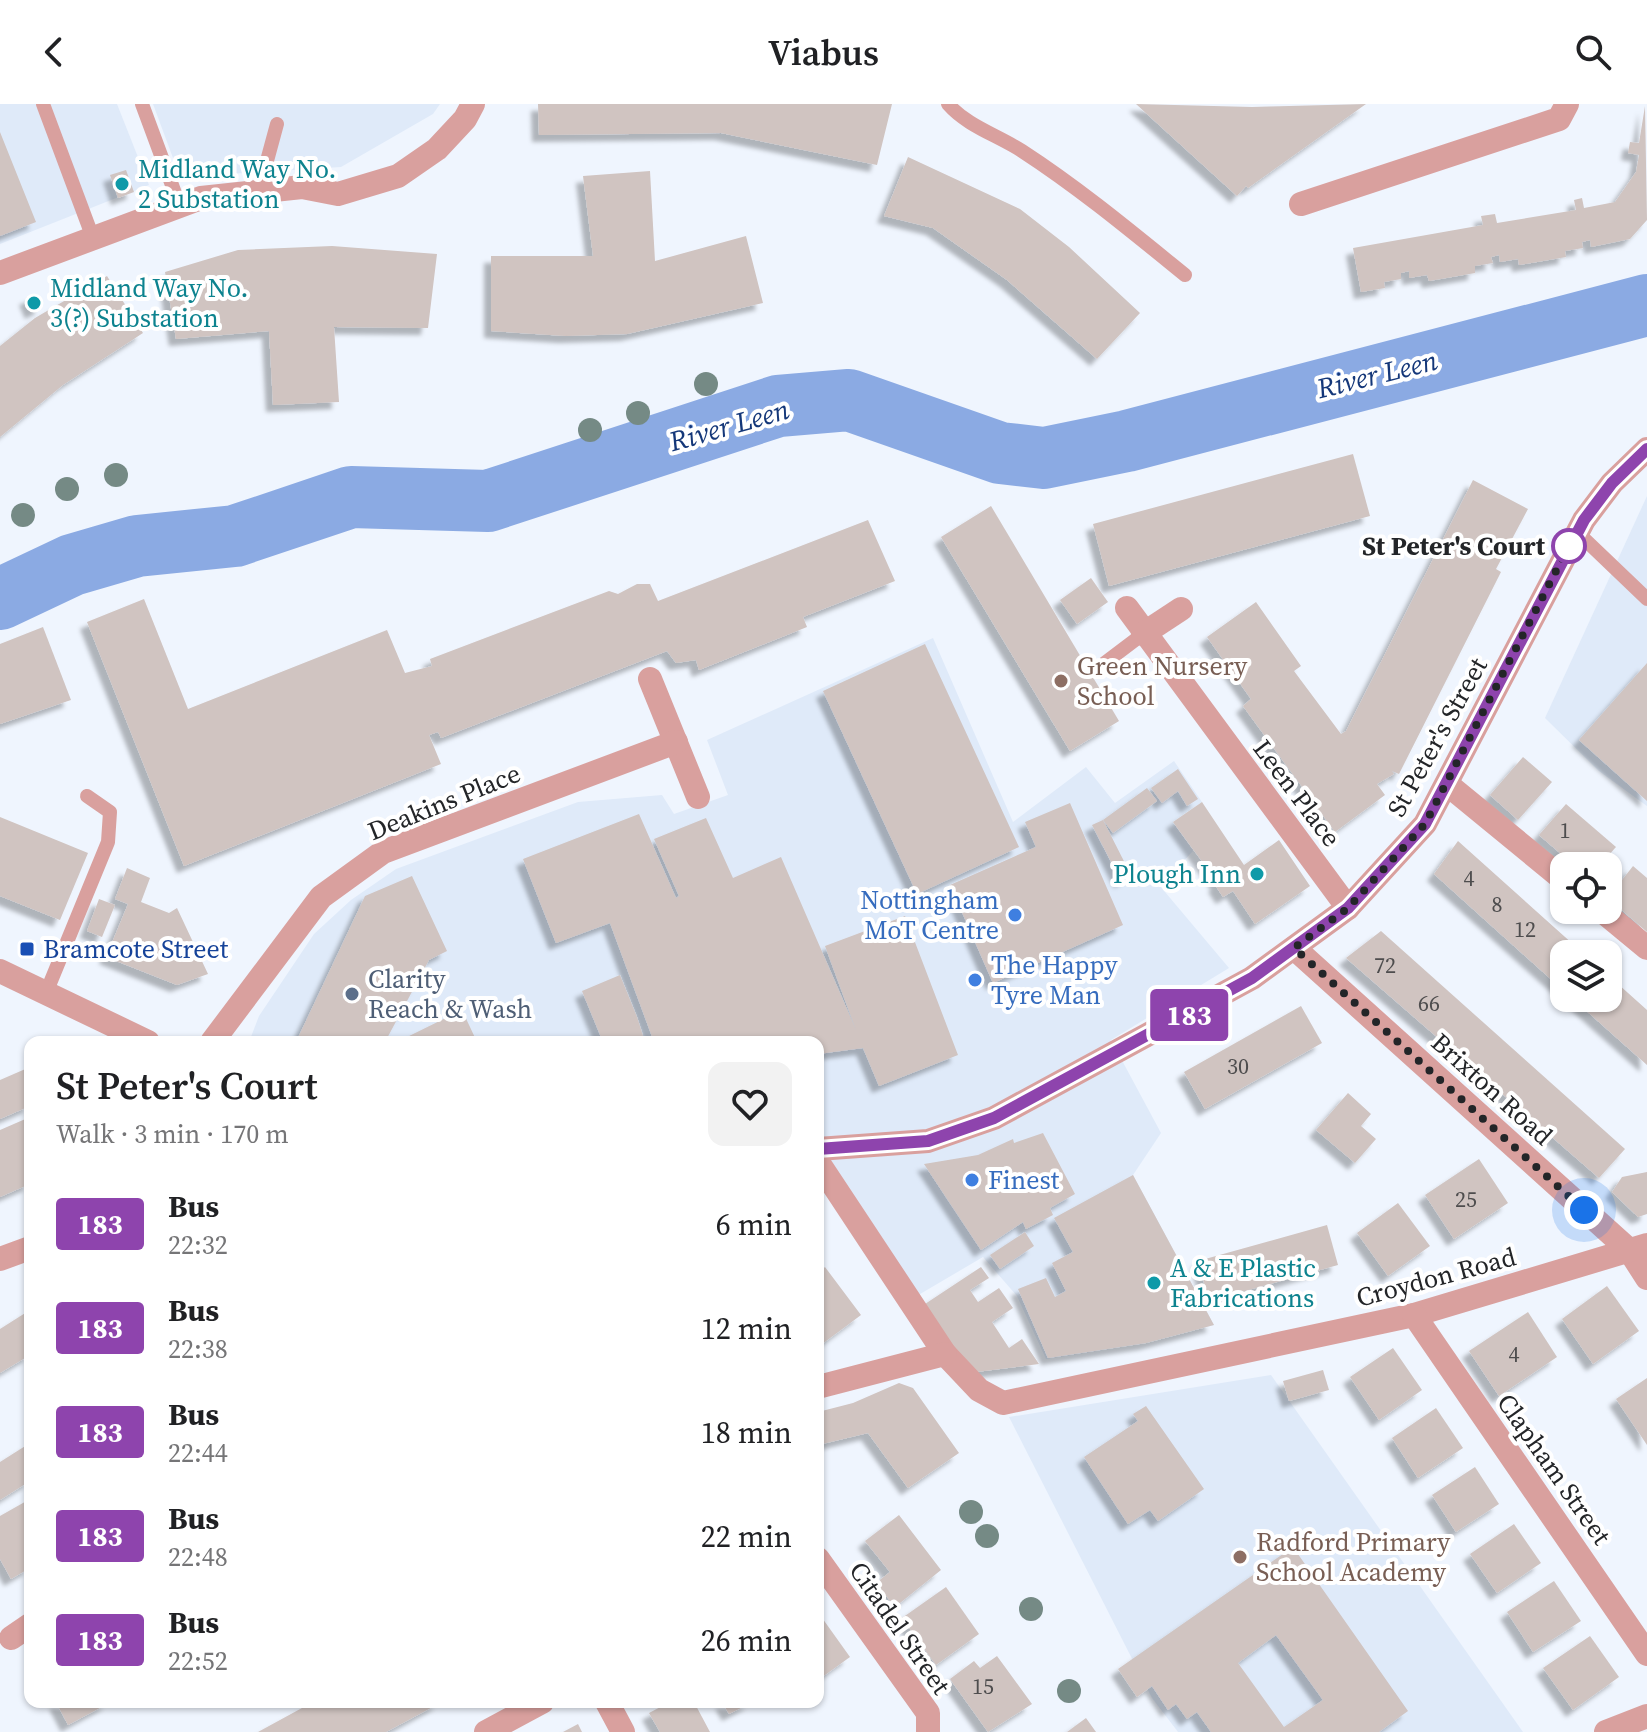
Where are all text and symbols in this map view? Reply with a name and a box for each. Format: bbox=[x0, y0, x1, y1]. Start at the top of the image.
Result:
text: Viabus bbox=[768, 28, 879, 77]
icon: back bbox=[32, 30, 76, 74]
icon: search bbox=[1571, 30, 1615, 74]
place label: Midland Way No. 2 Substation bbox=[138, 151, 336, 217]
marker: Midland Way No. 2 Substation bbox=[113, 175, 131, 193]
place label: Midland Way No. 3(?) Substation bbox=[50, 270, 248, 336]
marker: Midland Way No. 3(?) Substation bbox=[25, 294, 43, 312]
water label: River Leen bbox=[1312, 341, 1442, 408]
water label: River Leen bbox=[664, 390, 794, 460]
place label: St Peter's Court bbox=[1362, 528, 1546, 564]
marker: St Peter's Court bbox=[1552, 529, 1586, 563]
place label: Green Nursery School bbox=[1077, 648, 1248, 714]
street label: St Peter's Street bbox=[1378, 650, 1496, 823]
marker: Green Nursery School bbox=[1052, 672, 1070, 690]
street label: Leen Place bbox=[1245, 732, 1349, 854]
street label: Deakins Place bbox=[362, 755, 526, 849]
house number: 1 bbox=[1559, 815, 1571, 845]
map controls bbox=[1550, 852, 1622, 1012]
button: locate bbox=[1550, 852, 1622, 924]
place label: Plough Inn bbox=[1113, 856, 1241, 892]
house number: 4 bbox=[1463, 863, 1475, 893]
marker: Plough Inn bbox=[1248, 865, 1266, 883]
place label: Nottingham MoT Centre bbox=[860, 882, 999, 948]
house number: 8 bbox=[1491, 889, 1503, 919]
marker: Nottingham MoT Centre bbox=[1006, 906, 1024, 924]
house number: 12 bbox=[1514, 914, 1536, 944]
place label: Bramcote Street bbox=[43, 931, 229, 967]
marker: Bramcote Street bbox=[18, 940, 36, 958]
button: layers bbox=[1550, 940, 1622, 1012]
place label: The Happy Tyre Man bbox=[991, 947, 1118, 1013]
house number: 72 bbox=[1374, 950, 1396, 980]
place label: Clarity Reach & Wash bbox=[368, 961, 532, 1027]
marker: The Happy Tyre Man bbox=[966, 971, 984, 989]
marker: Clarity Reach & Wash bbox=[343, 985, 361, 1003]
house number: 66 bbox=[1418, 988, 1440, 1018]
line badge: 183 bbox=[1143, 989, 1235, 1041]
text: 183 bbox=[1166, 996, 1212, 1034]
street label: Brixton Road bbox=[1423, 1025, 1561, 1153]
house number: 30 bbox=[1227, 1051, 1249, 1081]
text: St Peter's Court bbox=[56, 1060, 317, 1112]
button: heart bbox=[708, 1062, 792, 1146]
text: Walk · 3 min · 170 m bbox=[56, 1116, 289, 1152]
place label: Finest bbox=[988, 1162, 1060, 1198]
marker: Finest bbox=[963, 1171, 981, 1189]
house number: 25 bbox=[1455, 1184, 1477, 1214]
text: Bus bbox=[168, 1186, 219, 1227]
your location bbox=[1564, 1190, 1604, 1230]
text: 6 min bbox=[716, 1204, 792, 1245]
text: 183 bbox=[77, 1205, 123, 1243]
text: 22:32 bbox=[168, 1227, 228, 1263]
street label: Croydon Road bbox=[1352, 1238, 1520, 1316]
place label: A & E Plastic Fabrications bbox=[1170, 1250, 1316, 1316]
marker: A & E Plastic Fabrications bbox=[1145, 1274, 1163, 1292]
text: Bus bbox=[168, 1290, 219, 1331]
text: 12 min bbox=[701, 1308, 792, 1349]
text: 183 bbox=[77, 1309, 123, 1347]
text: 22:38 bbox=[168, 1331, 228, 1367]
house number: 4 bbox=[1508, 1339, 1520, 1369]
street label: Clapham Street bbox=[1489, 1386, 1620, 1552]
text: Bus bbox=[168, 1394, 219, 1435]
text: 18 min bbox=[701, 1412, 792, 1453]
text: 183 bbox=[77, 1413, 123, 1451]
text: 22:44 bbox=[168, 1435, 228, 1471]
text: Bus bbox=[168, 1498, 219, 1539]
text: 22 min bbox=[701, 1516, 792, 1557]
text: 183 bbox=[77, 1517, 123, 1555]
place label: Radford Primary School Academy bbox=[1256, 1524, 1451, 1590]
text: 22:48 bbox=[168, 1539, 228, 1575]
marker: Radford Primary School Academy bbox=[1231, 1548, 1249, 1566]
street label: Citadel Street bbox=[841, 1554, 959, 1702]
text: Bus bbox=[168, 1602, 219, 1643]
text: 26 min bbox=[701, 1620, 792, 1661]
text: 183 bbox=[77, 1621, 123, 1659]
text: 22:52 bbox=[168, 1643, 228, 1679]
house number: 15 bbox=[972, 1671, 994, 1701]

